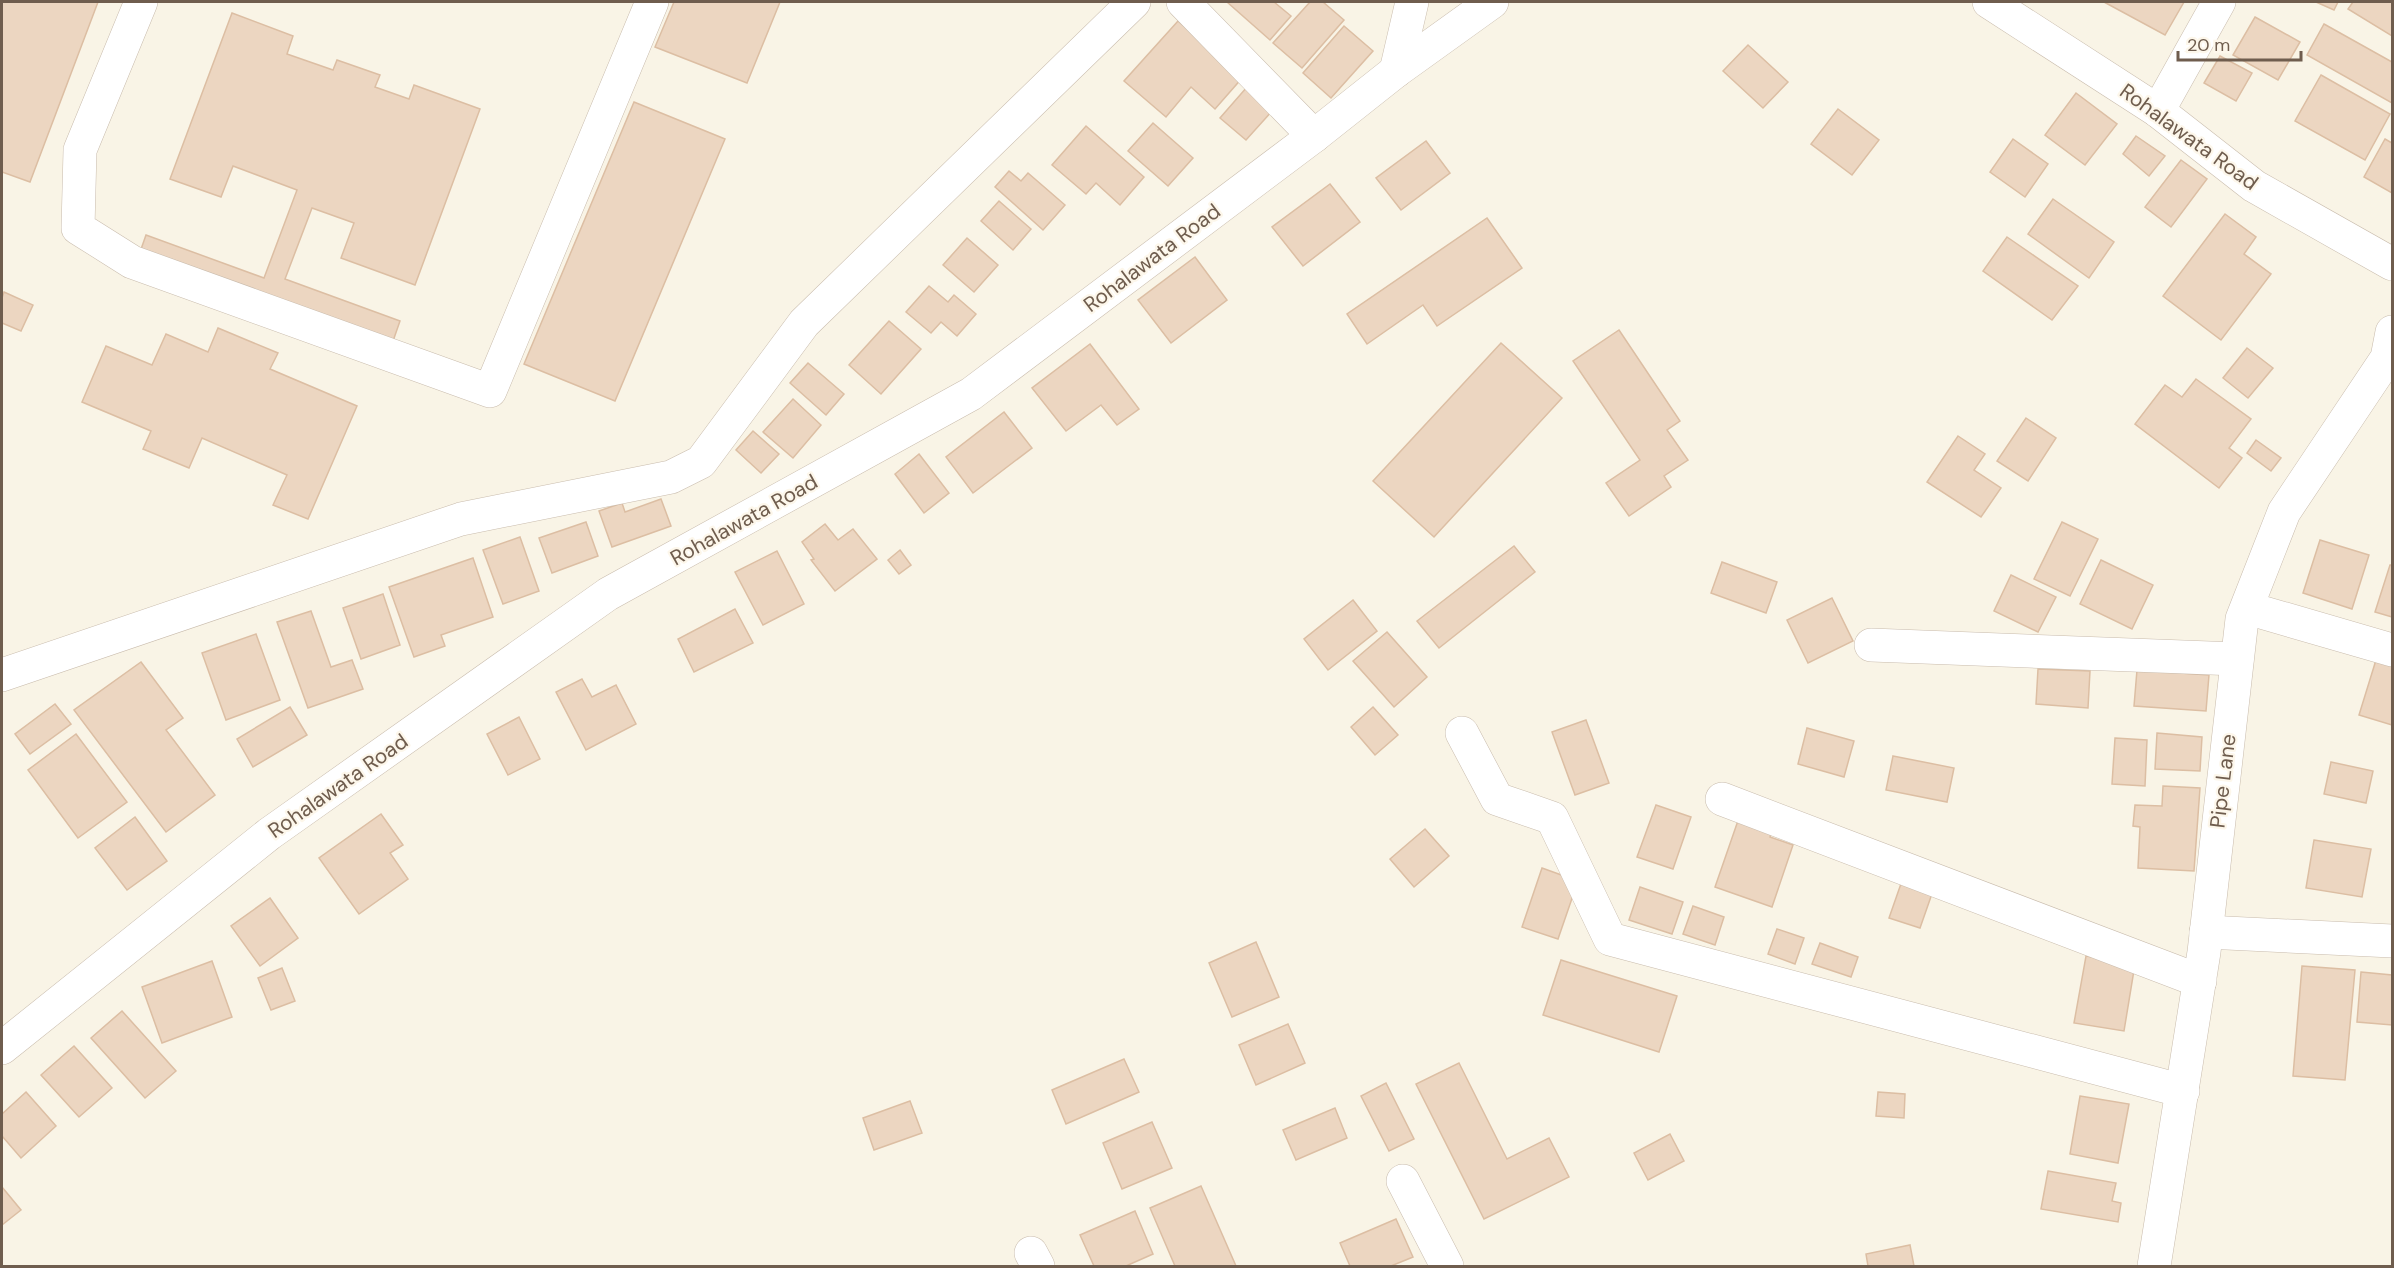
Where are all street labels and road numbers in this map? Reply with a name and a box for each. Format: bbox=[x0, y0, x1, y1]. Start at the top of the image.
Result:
street label: Rohalawata Road bbox=[2114, 77, 2264, 197]
street label: Rohalawata Road bbox=[1078, 197, 1226, 319]
street label: Rohalawata Road bbox=[665, 468, 823, 572]
street label: Rohalawata Road bbox=[263, 727, 413, 845]
street label: Pipe Lane bbox=[2203, 732, 2243, 830]

